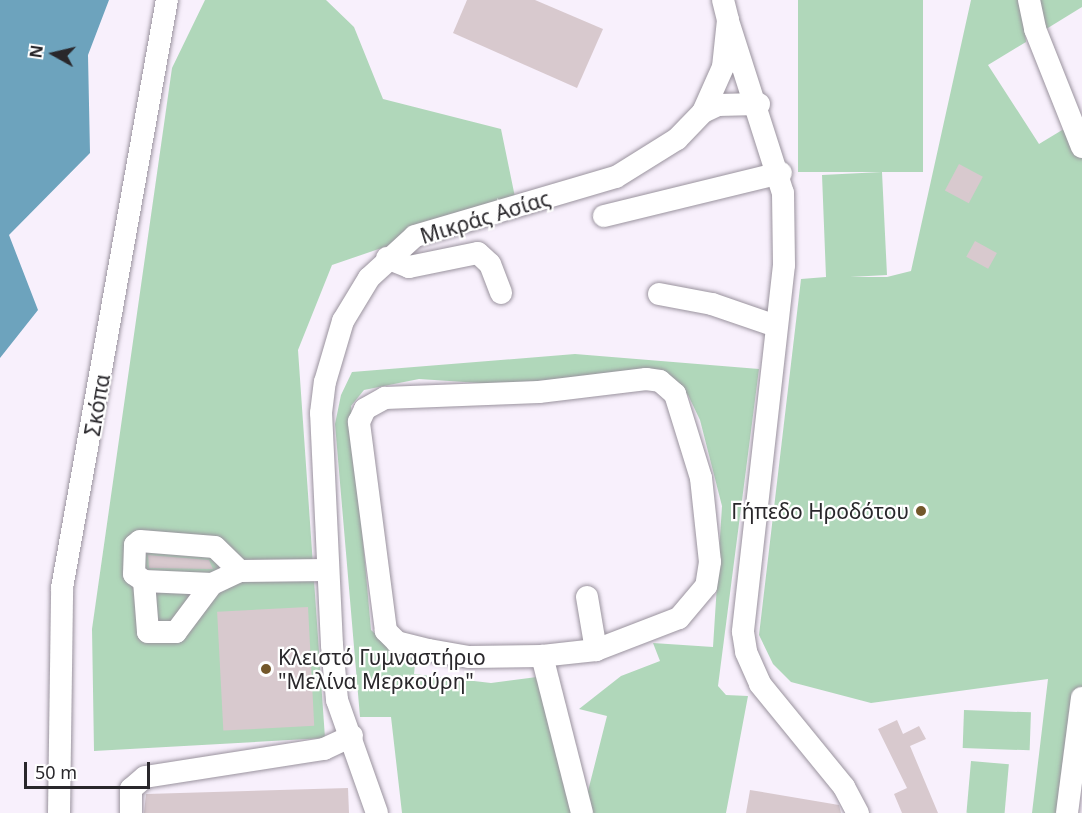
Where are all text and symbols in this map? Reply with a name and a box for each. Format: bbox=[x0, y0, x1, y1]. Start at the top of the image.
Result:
north arrow bbox=[24, 24, 84, 84]
text: N bbox=[24, 44, 48, 59]
street label: Μικράς Ασίας bbox=[417, 185, 553, 249]
street label: Σκόπα bbox=[79, 372, 115, 438]
place label: Γήπεδο Ηροδότου bbox=[731, 498, 909, 524]
marker: Γήπεδο Ηροδότου bbox=[914, 504, 928, 518]
place label: Κλειστό Γυμναστήριο "Μελίνα Μερκούρη" bbox=[278, 644, 486, 694]
marker: Κλειστό Γυμναστήριο "Μελίνα Μερκούρη" bbox=[259, 662, 273, 676]
scale bar bbox=[27, 750, 153, 788]
text: 50 m bbox=[35, 760, 77, 784]

